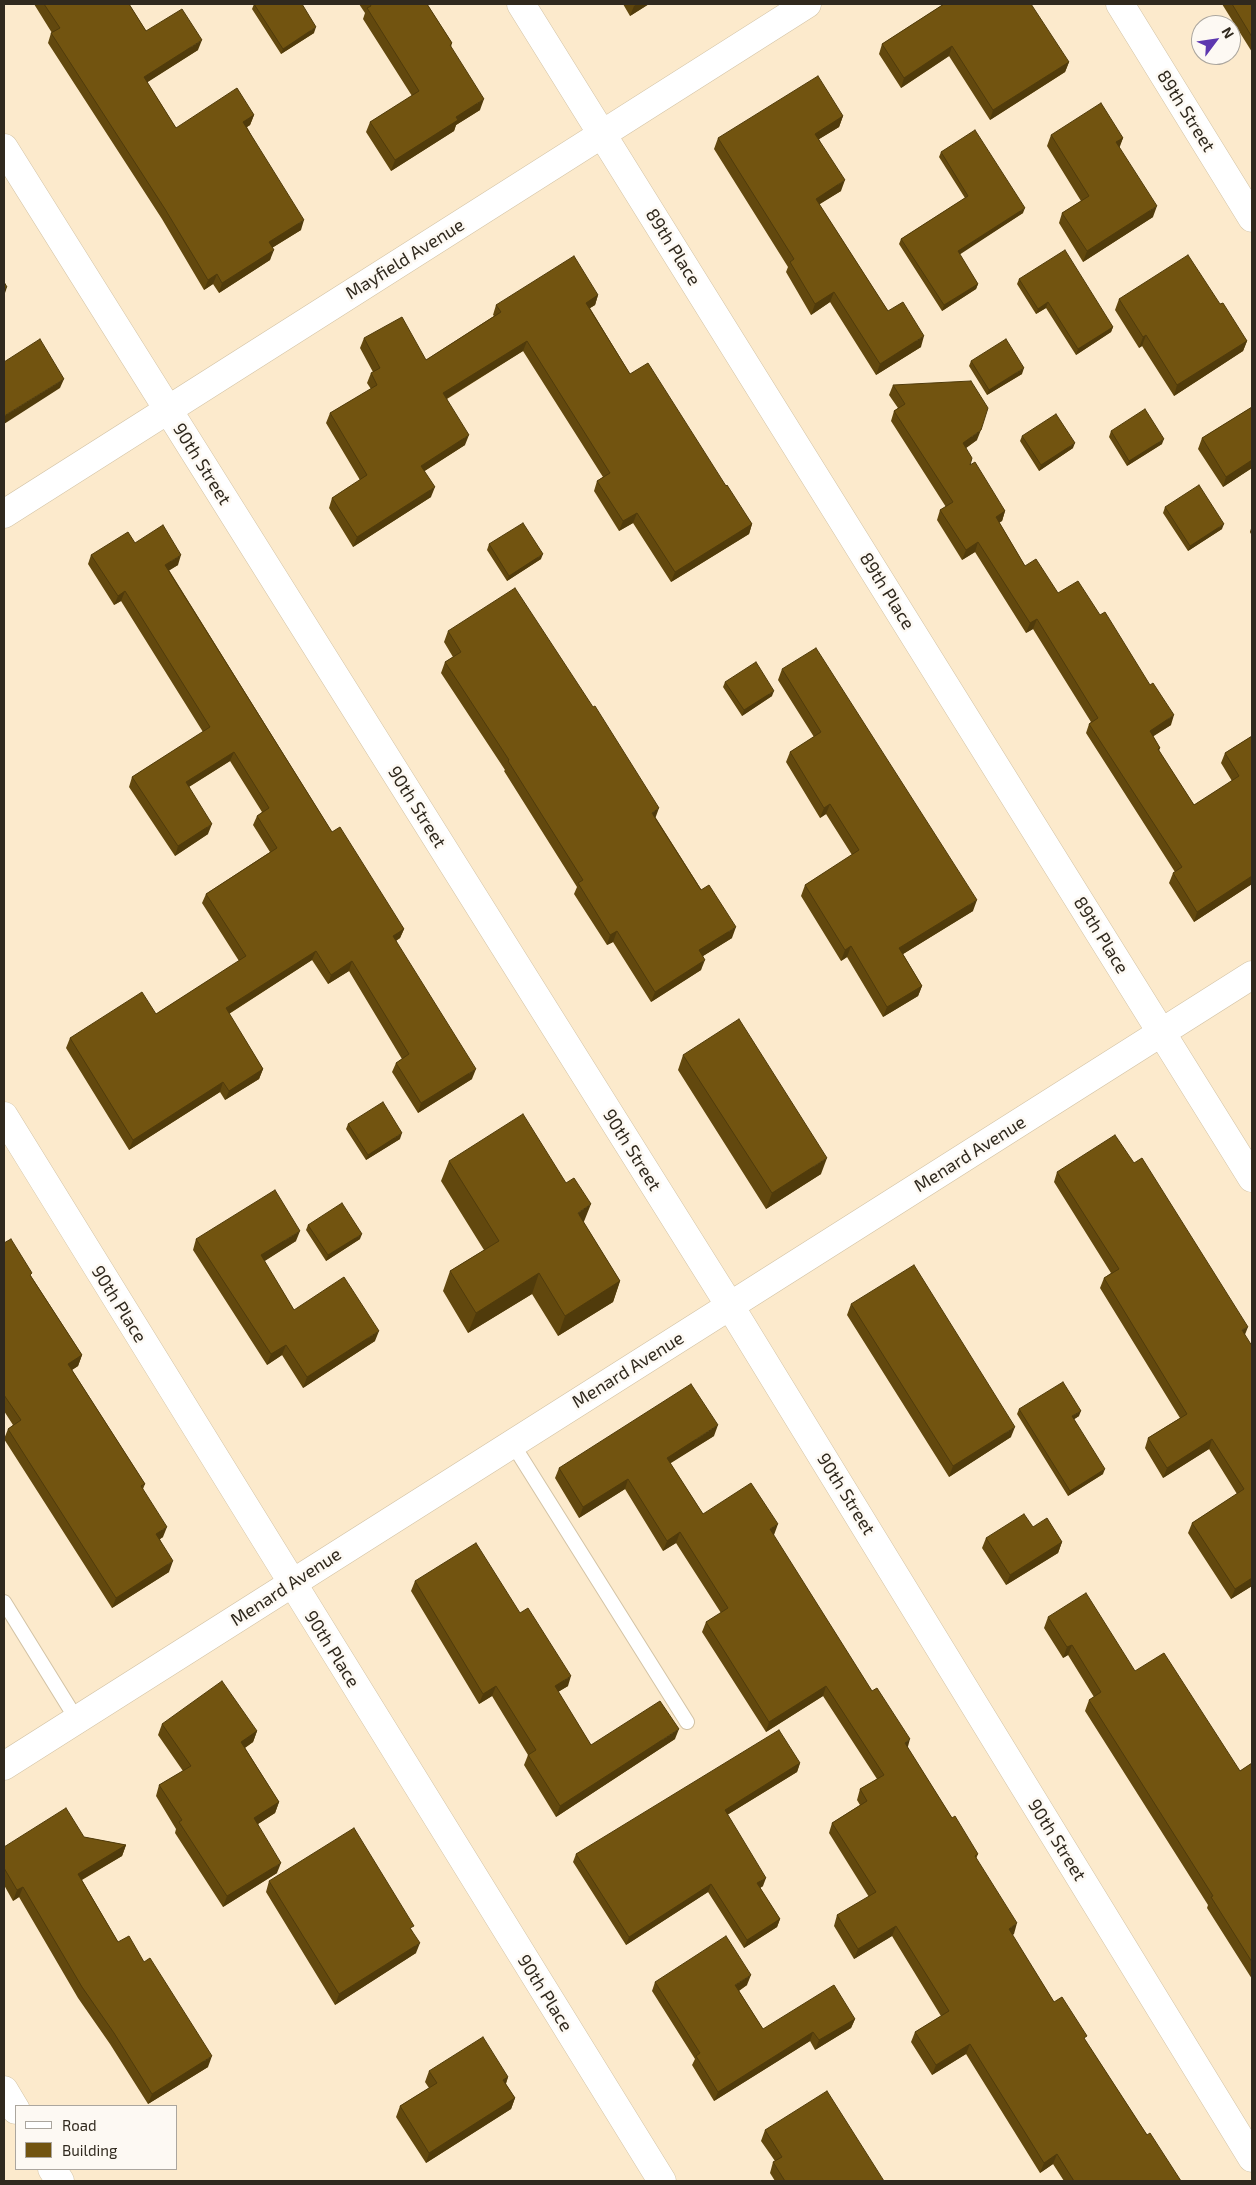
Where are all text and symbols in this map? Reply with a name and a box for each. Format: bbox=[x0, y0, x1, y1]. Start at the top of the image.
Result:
north arrow bbox=[1191, 15, 1241, 65]
text: N bbox=[1219, 24, 1238, 41]
street label: 89th Street bbox=[1152, 66, 1220, 156]
street label: 89th Place bbox=[641, 205, 705, 289]
street label: Mayfield Avenue bbox=[342, 214, 468, 304]
street label: 90th Street bbox=[168, 419, 236, 509]
street label: 89th Place bbox=[855, 549, 919, 633]
street label: 90th Street bbox=[383, 762, 451, 852]
street label: 89th Place bbox=[1069, 893, 1133, 977]
street label: 90th Street bbox=[598, 1105, 666, 1195]
street label: Menard Avenue bbox=[910, 1111, 1030, 1197]
street label: 90th Place bbox=[87, 1262, 151, 1346]
street label: Menard Avenue bbox=[568, 1327, 688, 1413]
street label: 90th Street bbox=[812, 1449, 880, 1539]
street label: Menard Avenue bbox=[227, 1543, 345, 1631]
street label: 90th Place bbox=[300, 1607, 364, 1691]
street label: 90th Street bbox=[1023, 1795, 1091, 1885]
street label: 90th Place bbox=[513, 1951, 577, 2035]
legend bbox=[15, 2105, 178, 2170]
text: Road bbox=[62, 2116, 97, 2134]
text: Building bbox=[62, 2141, 117, 2159]

